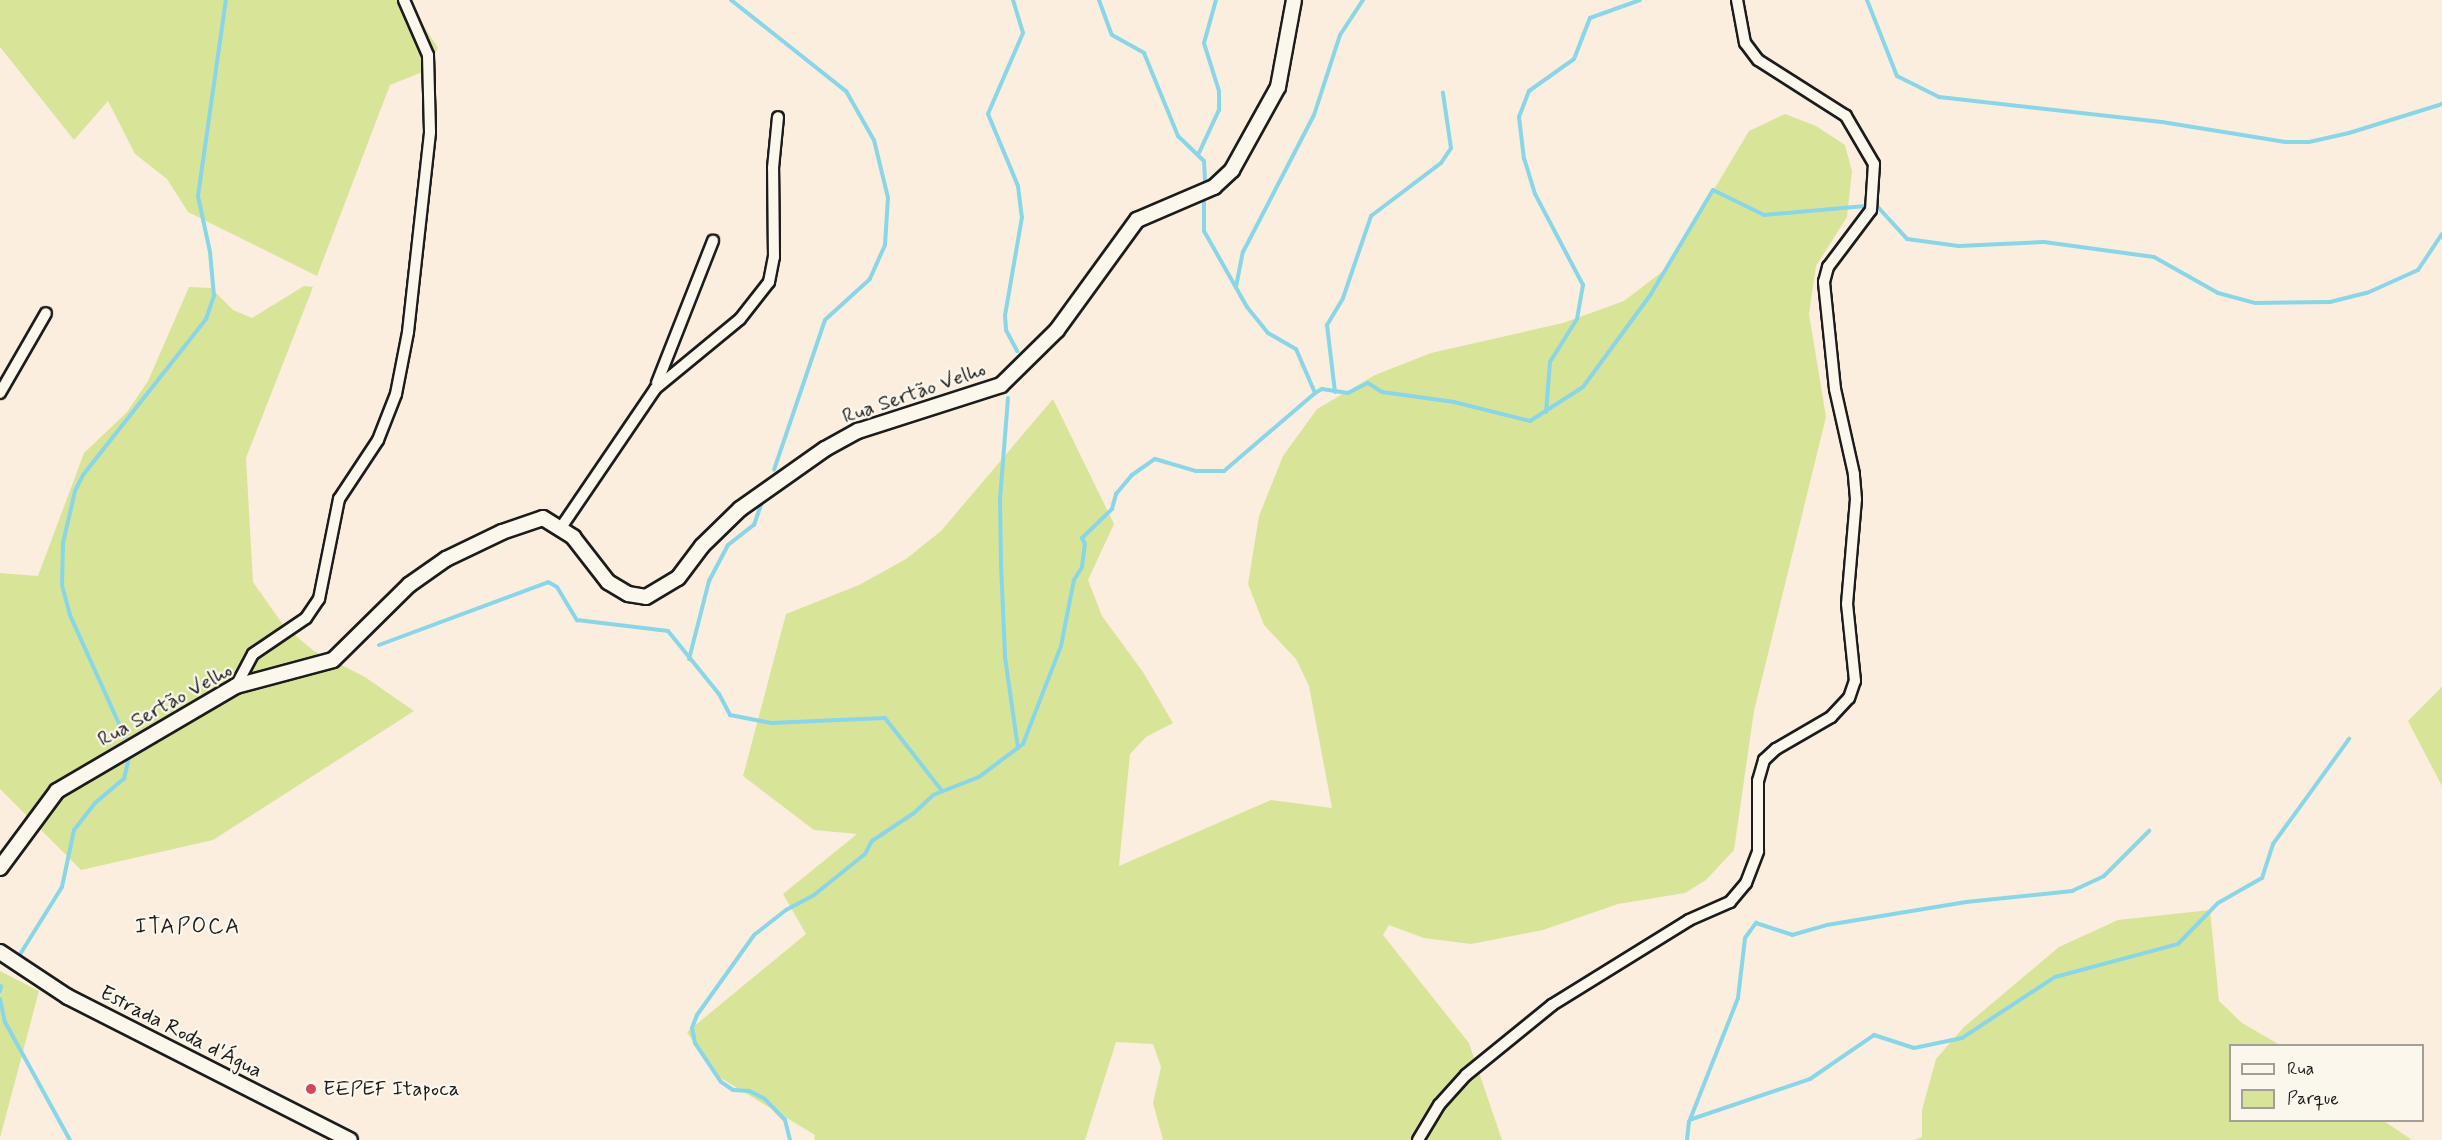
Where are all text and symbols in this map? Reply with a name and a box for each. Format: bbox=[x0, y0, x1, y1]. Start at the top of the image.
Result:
street label: Rua Sertão Velho bbox=[839, 357, 989, 429]
street label: Rua Sertão Velho bbox=[93, 658, 237, 752]
district label: ITAPOCA bbox=[137, 915, 239, 941]
street label: Estrada Roda d'Água bbox=[96, 981, 266, 1083]
legend bbox=[2229, 1044, 2424, 1122]
text: Rua bbox=[2287, 1057, 2314, 1081]
place label: EEPEF Itapoca bbox=[323, 1076, 461, 1102]
marker: EEPEF Itapoca bbox=[304, 1082, 318, 1096]
text: Parque bbox=[2287, 1087, 2339, 1111]

